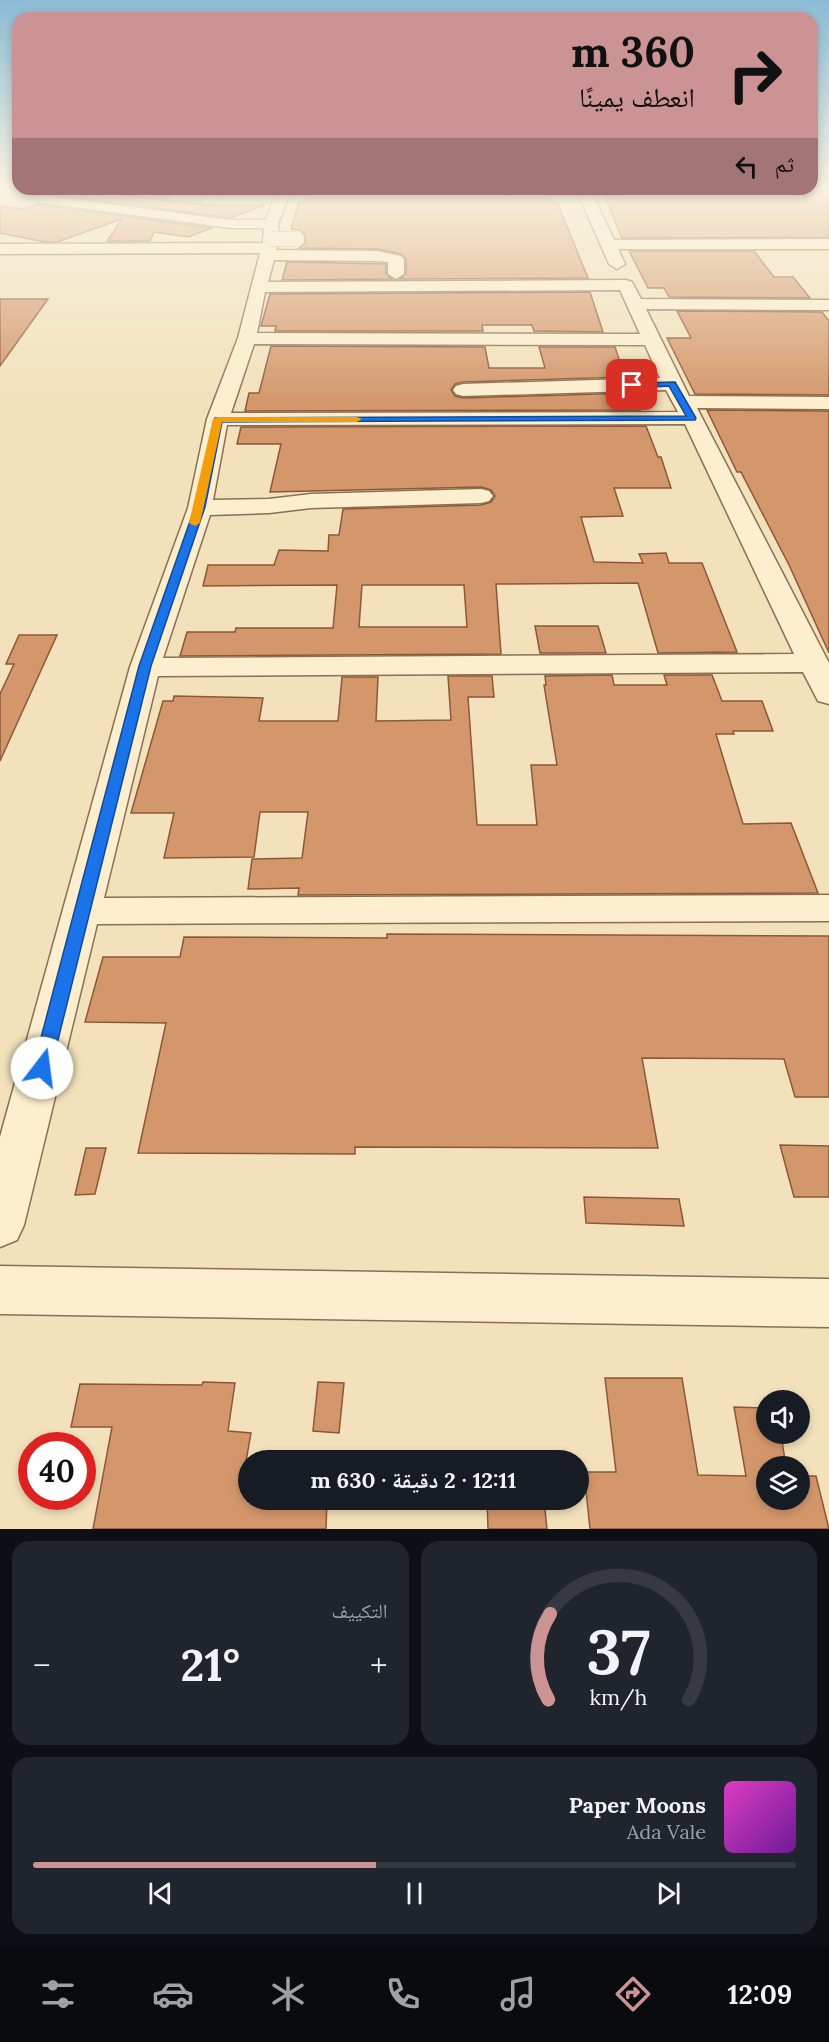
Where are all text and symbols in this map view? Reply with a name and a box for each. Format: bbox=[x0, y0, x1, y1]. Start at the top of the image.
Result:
text: 360 m bbox=[571, 25, 695, 79]
icon: right bbox=[716, 36, 794, 114]
text: انعطف يمينًا bbox=[579, 80, 695, 114]
icon: left bbox=[730, 150, 763, 183]
text: ثم bbox=[775, 150, 794, 178]
pin bbox=[606, 359, 657, 410]
icon: arrive bbox=[615, 368, 648, 401]
position arrow bbox=[10, 1036, 74, 1100]
map controls bbox=[756, 1390, 810, 1510]
button: sound bbox=[756, 1390, 810, 1444]
speed limit sign: 40 bbox=[18, 1432, 96, 1510]
button: layers bbox=[756, 1456, 810, 1510]
text: 12:11 · 2 دقيقة · 630 m bbox=[311, 1466, 516, 1494]
text: التكييف bbox=[331, 1598, 388, 1623]
text: 37 bbox=[587, 1611, 651, 1691]
text: 21° bbox=[181, 1636, 240, 1693]
text: − bbox=[33, 1644, 51, 1686]
text: + bbox=[370, 1644, 387, 1686]
text: km/h bbox=[590, 1683, 648, 1711]
text: Paper Moons bbox=[569, 1791, 706, 1819]
text: Ada Vale bbox=[627, 1819, 706, 1844]
icon: previous bbox=[144, 1877, 177, 1910]
icon: pause bbox=[398, 1877, 431, 1910]
icon: next bbox=[652, 1877, 685, 1910]
icon: filters bbox=[37, 1973, 79, 2015]
icon: car bbox=[152, 1973, 194, 2015]
icon: climate bbox=[267, 1973, 309, 2015]
icon: phone bbox=[382, 1973, 424, 2015]
icon: music bbox=[497, 1973, 539, 2015]
icon: directions bbox=[612, 1973, 654, 2015]
text: 12:09 bbox=[728, 1977, 792, 2011]

